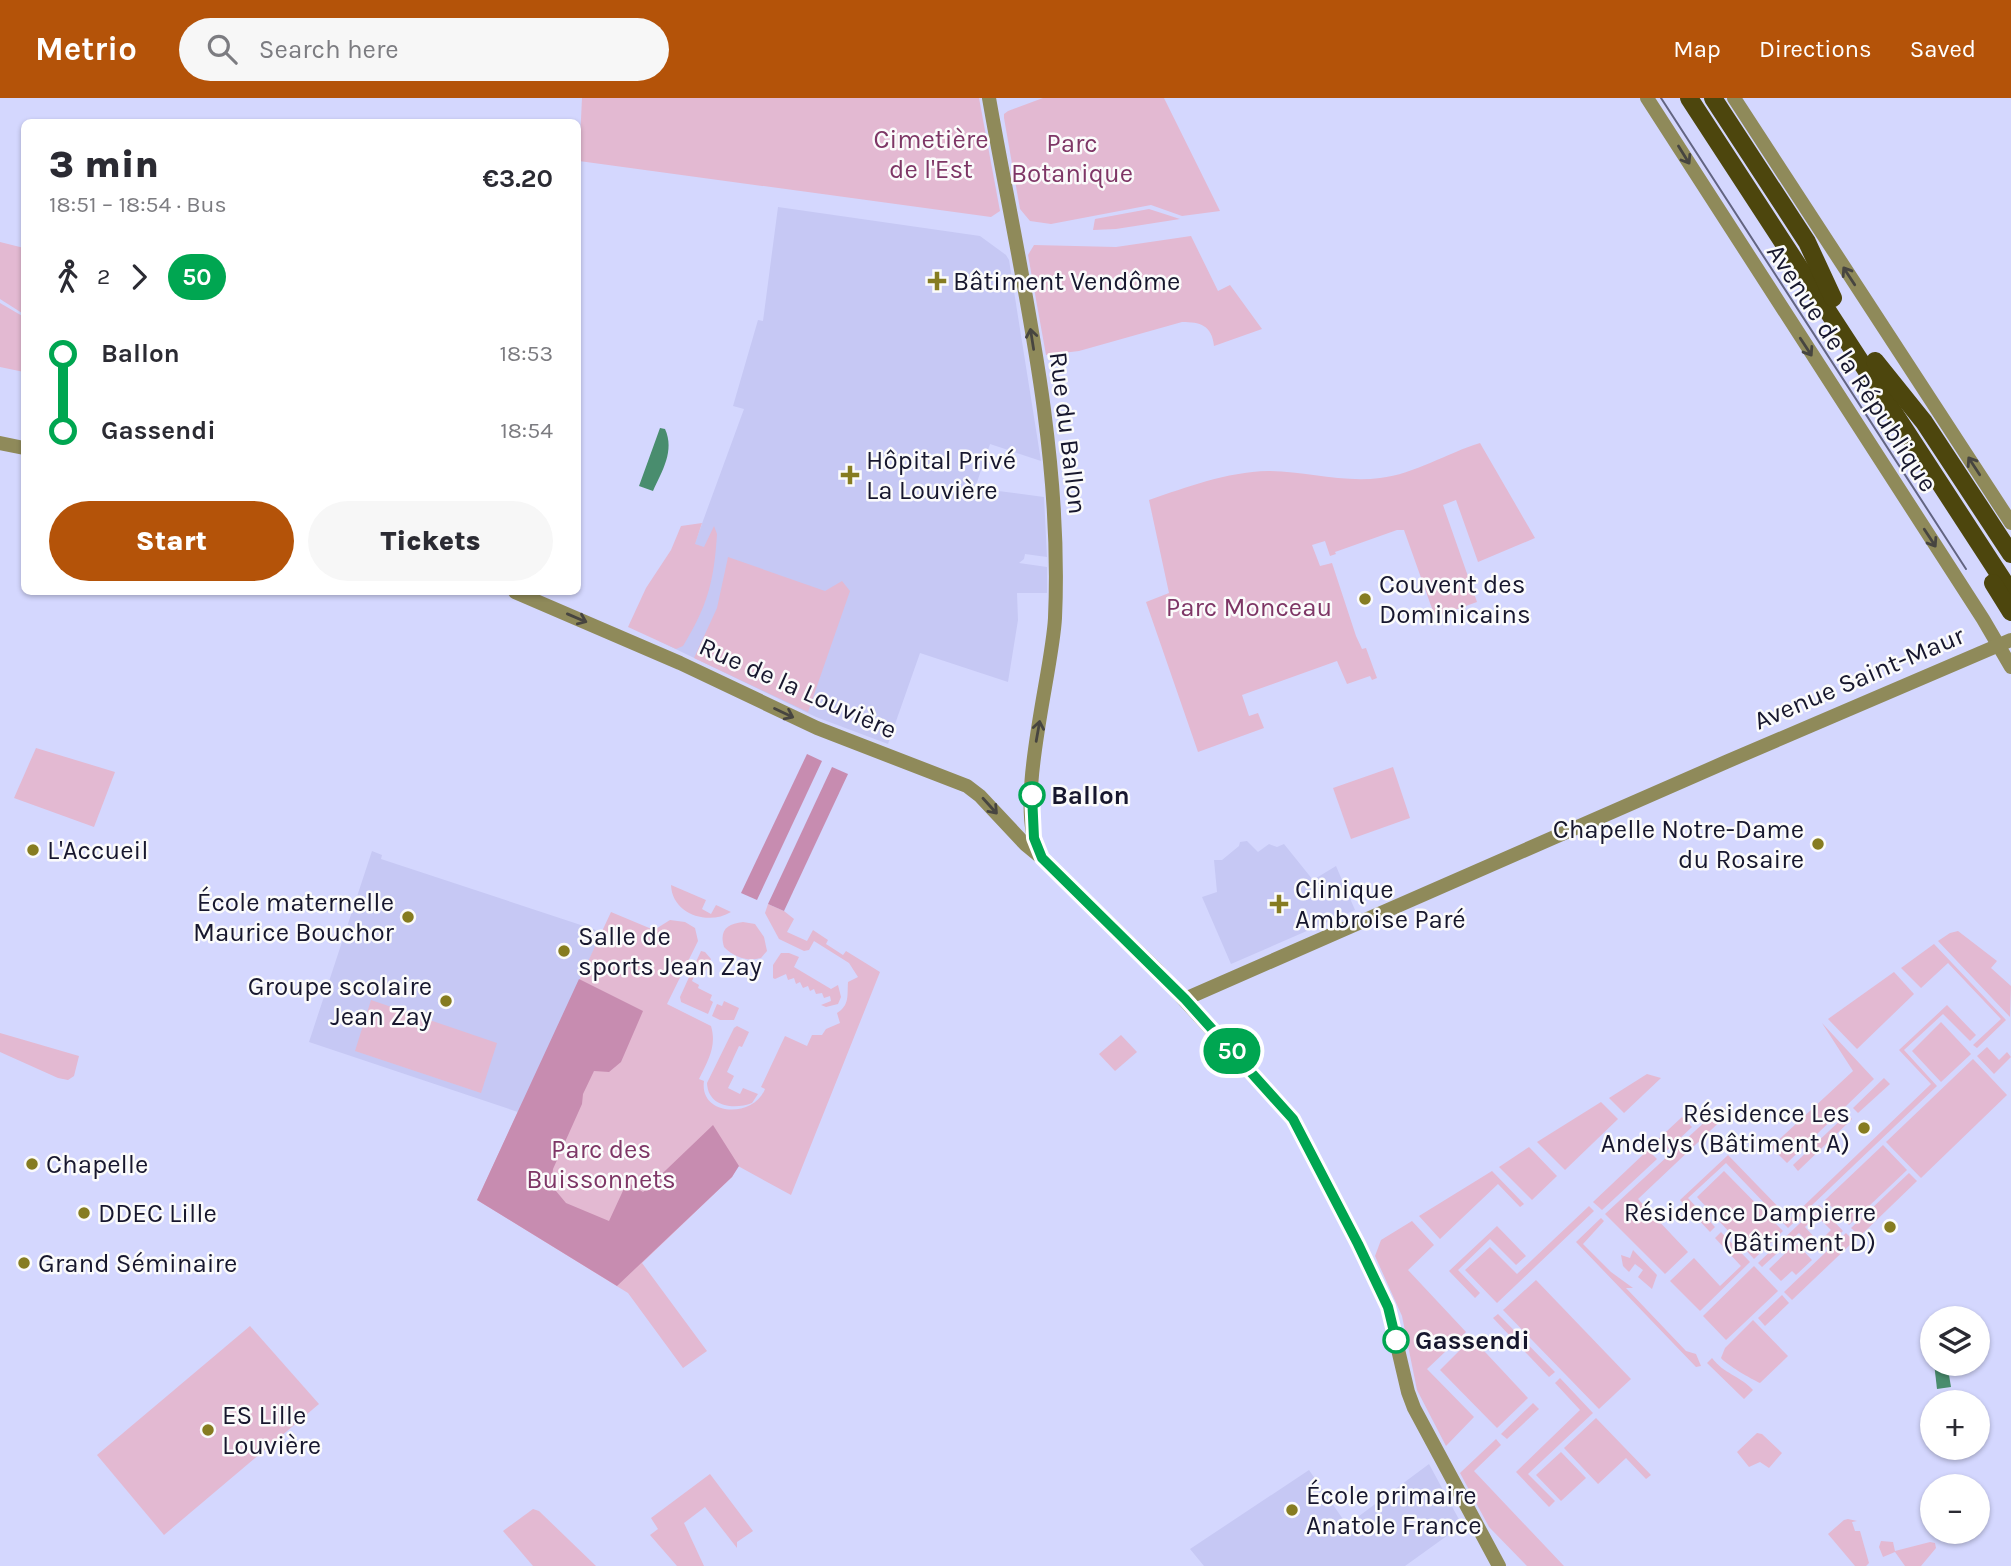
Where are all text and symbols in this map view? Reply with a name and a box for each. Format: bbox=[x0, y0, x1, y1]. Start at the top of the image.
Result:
search box bbox=[179, 18, 669, 81]
text: Metrio bbox=[35, 30, 137, 68]
icon: search bbox=[203, 30, 241, 68]
text: Search here bbox=[259, 34, 399, 65]
text: Map bbox=[1673, 35, 1721, 63]
text: Directions bbox=[1759, 35, 1872, 63]
text: Saved bbox=[1910, 35, 1976, 63]
park label: Cimetière de l'Est bbox=[874, 124, 989, 185]
park label: Parc Botanique bbox=[1011, 128, 1133, 189]
text: 3 min bbox=[49, 142, 159, 187]
one-way arrow bbox=[1676, 145, 1691, 164]
text: €3.20 bbox=[483, 163, 553, 194]
text: 18:51 – 18:54 · Bus bbox=[49, 191, 227, 218]
street label: Avenue de la République bbox=[1760, 238, 1944, 498]
icon: walk bbox=[49, 258, 87, 296]
icon: forward bbox=[120, 258, 158, 296]
text: 2 bbox=[97, 263, 110, 290]
text: 50 bbox=[182, 263, 212, 291]
place label: Bâtiment Vendôme bbox=[953, 266, 1180, 297]
one-way arrow bbox=[1842, 266, 1856, 286]
marker: Bâtiment Vendôme bbox=[927, 271, 947, 291]
one-way arrow bbox=[1025, 328, 1038, 351]
one-way arrow bbox=[1800, 336, 1814, 356]
text: Ballon bbox=[101, 338, 180, 369]
text: 18:53 bbox=[499, 340, 553, 367]
street label: Rue du Ballon bbox=[1043, 350, 1093, 516]
text: Gassendi bbox=[101, 415, 216, 446]
text: 18:54 bbox=[500, 417, 553, 444]
place label: Hôpital Privé La Louvière bbox=[866, 445, 1016, 506]
one-way arrow bbox=[1966, 457, 1981, 476]
marker: Hôpital Privé La Louvière bbox=[840, 465, 860, 485]
button: Start bbox=[49, 501, 294, 581]
button: Tickets bbox=[308, 501, 553, 581]
one-way arrow bbox=[1924, 527, 1938, 547]
place label: Couvent des Dominicains bbox=[1379, 569, 1531, 630]
marker: Couvent des Dominicains bbox=[1357, 591, 1373, 607]
park label: Parc Monceau bbox=[1166, 592, 1332, 623]
one-way arrow bbox=[566, 612, 588, 625]
street label: Avenue Saint-Maur bbox=[1749, 619, 1969, 736]
street label: Rue de la Louvière bbox=[694, 631, 902, 745]
one-way arrow bbox=[773, 707, 794, 720]
one-way arrow bbox=[1032, 720, 1045, 743]
place label: Ballon bbox=[1051, 780, 1130, 811]
marker: Ballon bbox=[1019, 782, 1045, 808]
one-way arrow bbox=[981, 797, 998, 814]
place label: Chapelle Notre-Dame du Rosaire bbox=[1553, 814, 1804, 875]
place label: L'Accueil bbox=[47, 835, 149, 866]
marker: Chapelle Notre-Dame du Rosaire bbox=[1810, 836, 1826, 852]
marker: L'Accueil bbox=[25, 842, 41, 858]
place label: Clinique Ambroise Paré bbox=[1295, 874, 1466, 935]
place label: École maternelle Maurice Bouchor bbox=[193, 886, 395, 948]
marker: Clinique Ambroise Paré bbox=[1269, 894, 1289, 914]
marker: École maternelle Maurice Bouchor bbox=[400, 909, 416, 925]
place label: Salle de sports Jean Zay bbox=[578, 921, 762, 982]
marker: Salle de sports Jean Zay bbox=[556, 943, 572, 959]
place label: Groupe scolaire Jean Zay bbox=[248, 971, 432, 1032]
marker: Groupe scolaire Jean Zay bbox=[438, 993, 454, 1009]
line badge: 50 bbox=[1200, 1028, 1264, 1074]
text: 50 bbox=[1217, 1037, 1247, 1065]
place label: Résidence Les Andelys (Bâtiment A) bbox=[1601, 1098, 1850, 1159]
marker: Résidence Les Andelys (Bâtiment A) bbox=[1856, 1120, 1872, 1136]
park label: Parc des Buissonnets bbox=[526, 1134, 676, 1195]
place label: Chapelle bbox=[46, 1149, 148, 1180]
marker: Chapelle bbox=[24, 1156, 40, 1172]
place label: Résidence Dampierre (Bâtiment D) bbox=[1624, 1197, 1876, 1258]
place label: DDEC Lille bbox=[98, 1198, 217, 1229]
marker: DDEC Lille bbox=[76, 1205, 92, 1221]
marker: Résidence Dampierre (Bâtiment D) bbox=[1882, 1219, 1898, 1235]
place label: Grand Séminaire bbox=[38, 1248, 237, 1279]
marker: Grand Séminaire bbox=[16, 1255, 32, 1271]
map controls bbox=[1920, 1306, 1990, 1544]
button: layers bbox=[1920, 1306, 1990, 1376]
place label: Gassendi bbox=[1415, 1325, 1530, 1356]
marker: Gassendi bbox=[1383, 1327, 1409, 1353]
button: + bbox=[1920, 1390, 1990, 1460]
place label: ES Lille Louvière bbox=[222, 1400, 321, 1461]
marker: ES Lille Louvière bbox=[200, 1422, 216, 1438]
button: − bbox=[1920, 1474, 1990, 1544]
place label: École primaire Anatole France bbox=[1306, 1479, 1482, 1541]
marker: École primaire Anatole France bbox=[1284, 1502, 1300, 1518]

